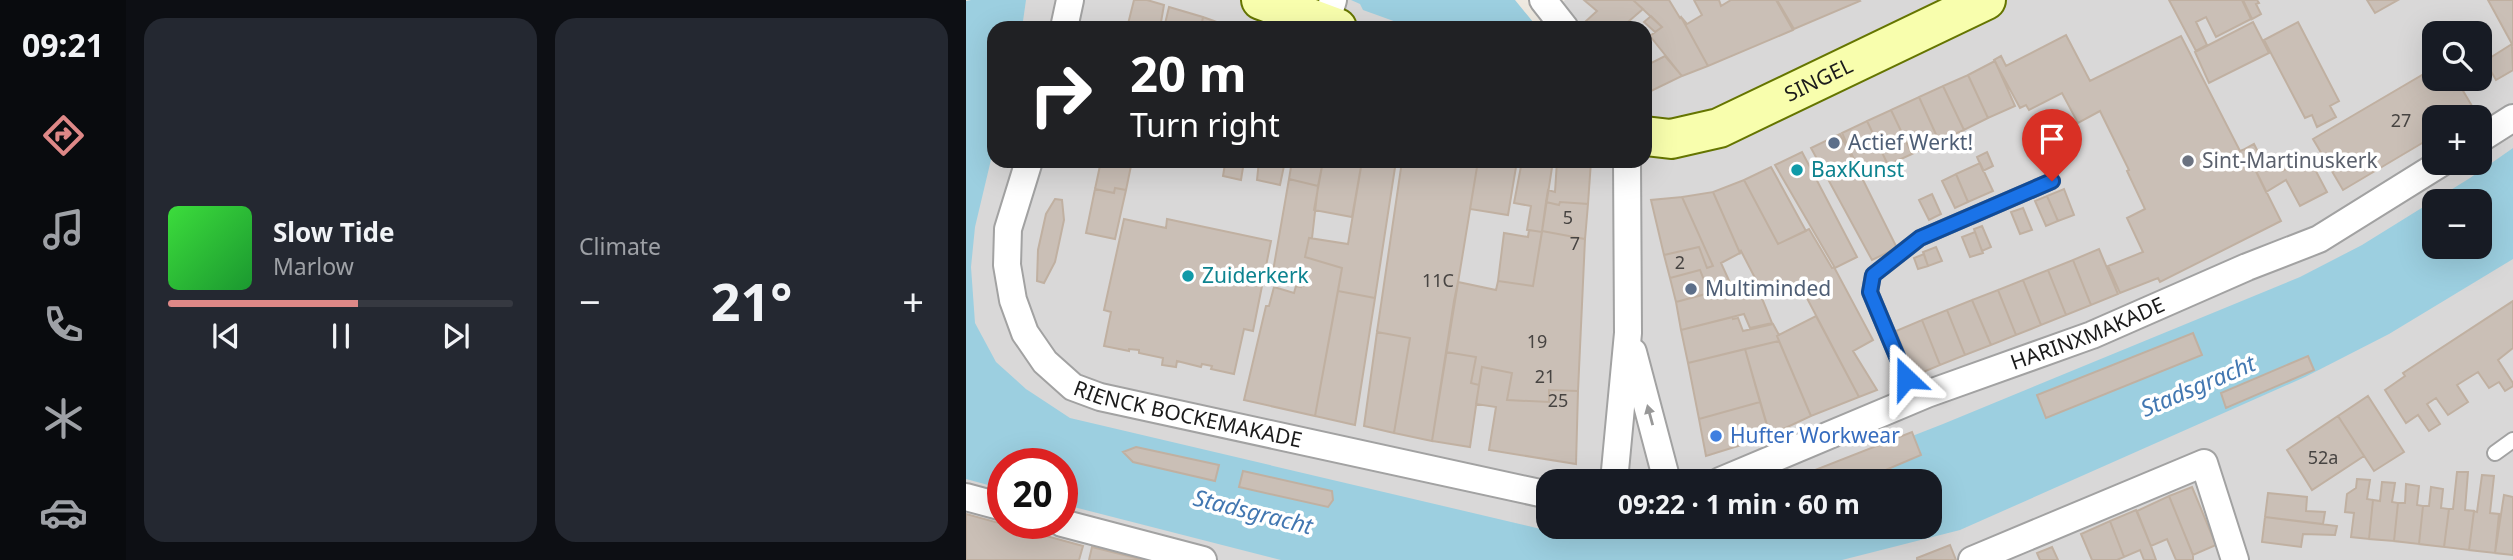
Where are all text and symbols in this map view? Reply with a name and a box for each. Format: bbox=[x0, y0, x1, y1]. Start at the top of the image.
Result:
map controls bbox=[2422, 21, 2492, 259]
button: search bbox=[2422, 21, 2492, 91]
text: 09:21 bbox=[22, 23, 104, 66]
text: 20 m bbox=[1130, 40, 1247, 106]
icon: right bbox=[1015, 49, 1106, 140]
street label: SINGEL bbox=[1779, 51, 1857, 108]
text: Turn right bbox=[1130, 103, 1280, 146]
button: + bbox=[2422, 105, 2492, 175]
house number: 27 bbox=[2391, 108, 2411, 132]
pin bbox=[2022, 109, 2082, 181]
icon: directions bbox=[39, 111, 88, 160]
icon: arrive bbox=[2033, 120, 2071, 158]
place label: Actief Werkt! bbox=[1848, 128, 1973, 156]
marker: Actief Werkt! bbox=[1826, 135, 1842, 151]
place label: Sint-Martinuskerk bbox=[2202, 146, 2379, 174]
marker: Sint-Martinuskerk bbox=[2180, 153, 2196, 169]
place label: BaxKunst bbox=[1811, 155, 1905, 183]
marker: BaxKunst bbox=[1789, 162, 1805, 178]
button: − bbox=[2422, 189, 2492, 259]
icon: music bbox=[39, 205, 88, 254]
house number: 5 bbox=[1563, 205, 1573, 229]
text: Slow Tide bbox=[273, 214, 395, 250]
text: Climate bbox=[579, 230, 661, 262]
house number: 7 bbox=[1570, 231, 1580, 255]
text: Marlow bbox=[273, 250, 354, 282]
house number: 2 bbox=[1675, 250, 1685, 274]
place label: Zuiderkerk bbox=[1202, 261, 1310, 289]
text: 21° bbox=[711, 265, 792, 336]
marker: Zuiderkerk bbox=[1180, 268, 1196, 284]
house number: 11C bbox=[1422, 268, 1454, 292]
place label: Multiminded bbox=[1705, 274, 1831, 302]
text: − bbox=[579, 275, 601, 327]
text: + bbox=[902, 275, 924, 327]
marker: Multiminded bbox=[1683, 281, 1699, 297]
street label: HARINXMAKADE bbox=[2006, 290, 2169, 376]
icon: phone bbox=[39, 300, 88, 349]
icon: previous bbox=[207, 317, 245, 355]
icon: pause bbox=[322, 317, 360, 355]
icon: next bbox=[437, 317, 475, 355]
house number: 19 bbox=[1527, 329, 1547, 353]
position arrow bbox=[1869, 341, 1943, 415]
water label: Stadsgracht bbox=[2135, 346, 2261, 424]
house number: 21 bbox=[1535, 364, 1555, 388]
street label: RIENCK BOCKEMAKADE bbox=[1070, 374, 1305, 454]
house number: 25 bbox=[1548, 388, 1568, 412]
icon: climate bbox=[39, 394, 88, 443]
one-way arrow bbox=[1644, 404, 1655, 426]
place label: Hufter Workwear bbox=[1730, 421, 1900, 449]
marker: Hufter Workwear bbox=[1708, 428, 1724, 444]
house number: 52a bbox=[2308, 445, 2338, 469]
speed limit sign: 20 bbox=[987, 448, 1078, 539]
water label: Stadsgracht bbox=[1190, 481, 1318, 542]
text: 09:22 · 1 min · 60 m bbox=[1618, 486, 1860, 522]
icon: car bbox=[39, 488, 88, 537]

